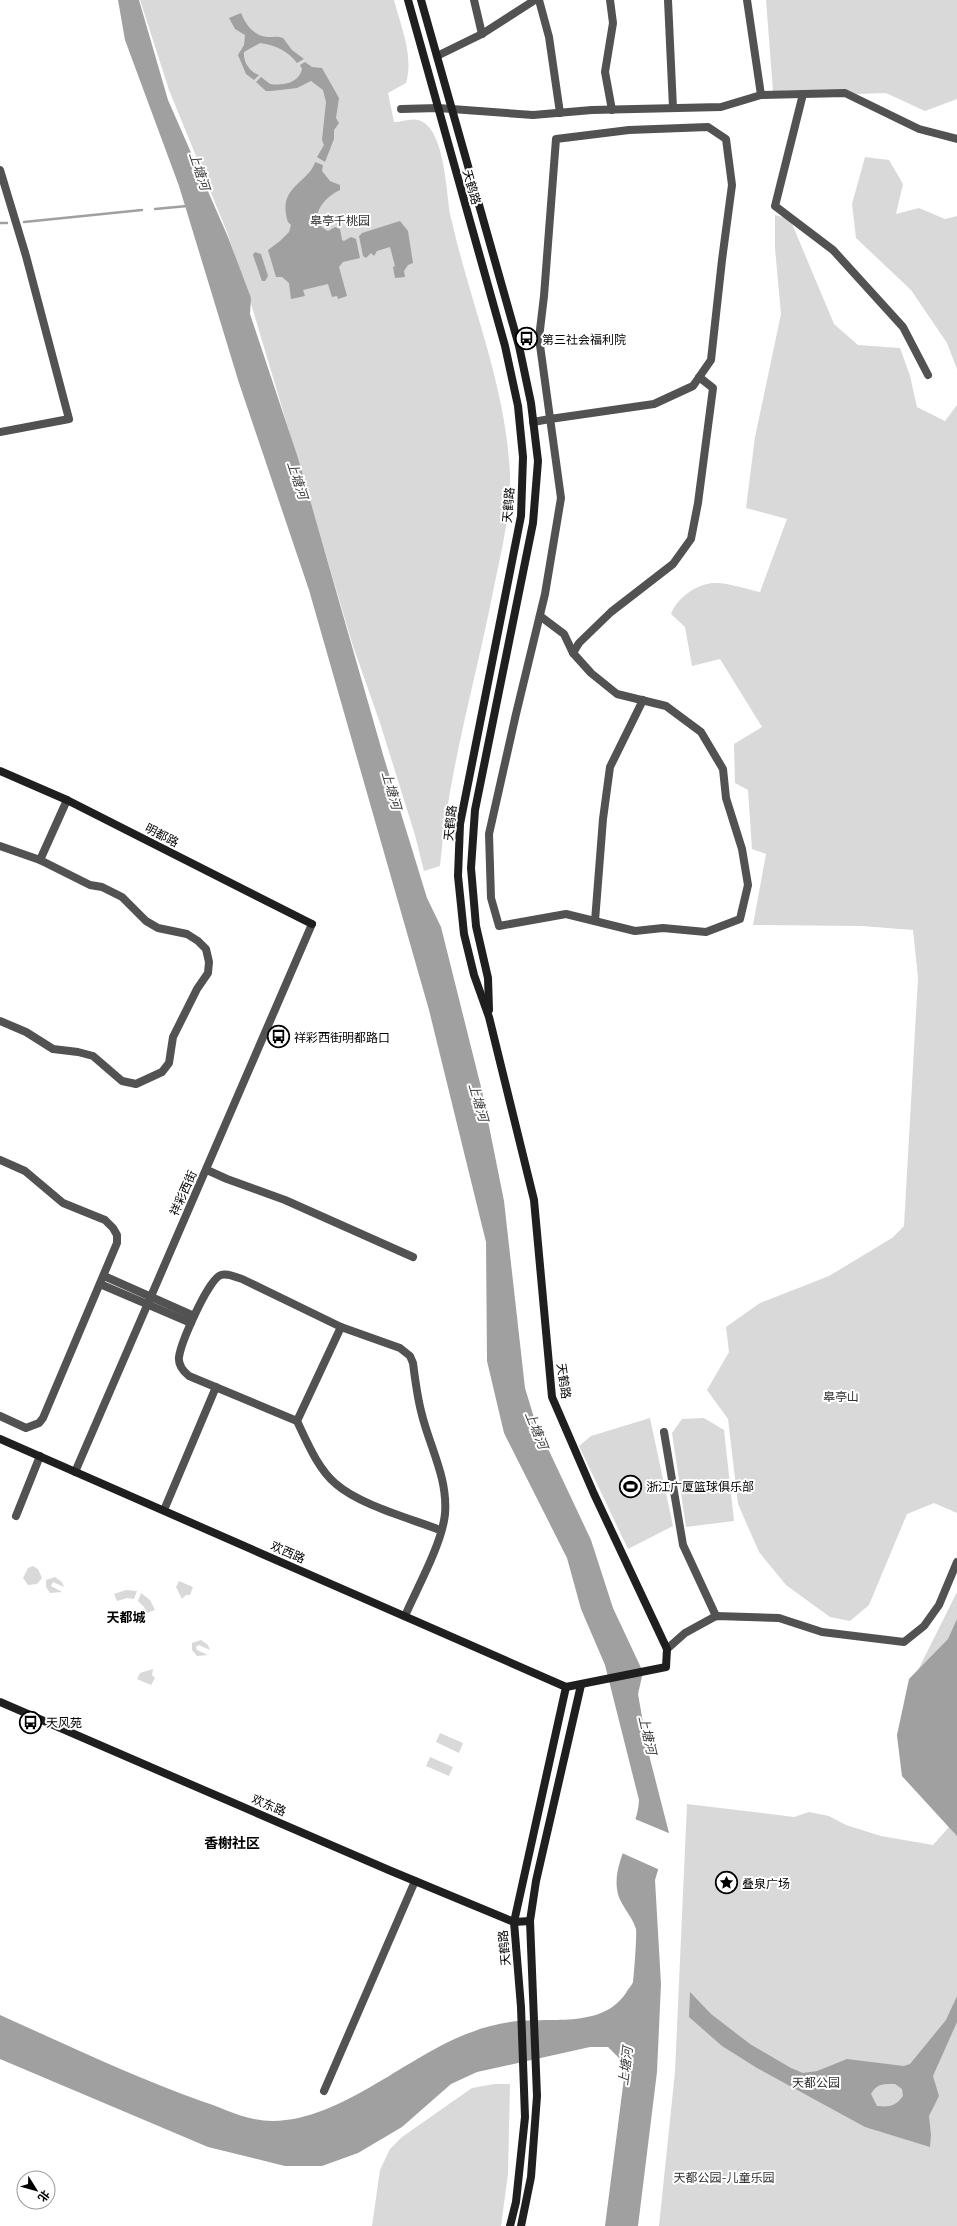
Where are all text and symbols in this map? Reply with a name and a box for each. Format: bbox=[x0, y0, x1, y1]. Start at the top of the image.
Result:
water label: 上塘河 bbox=[186, 150, 215, 195]
street label: 天鹤路 bbox=[460, 168, 484, 206]
park label: 皋亭千桃园 bbox=[310, 213, 370, 228]
bus stop icon: 第三社会福利院 bbox=[513, 326, 539, 352]
place label: 第三社会福利院 bbox=[542, 332, 626, 347]
water label: 上塘河 bbox=[284, 459, 313, 504]
street label: 天鹤路 bbox=[499, 486, 517, 524]
water label: 上塘河 bbox=[379, 769, 406, 814]
street label: 天鹤路 bbox=[441, 804, 459, 842]
street label: 明都路 bbox=[143, 820, 181, 850]
bus stop icon: 祥彩西街明都路口 bbox=[266, 1024, 292, 1050]
place label: 祥彩西街明都路口 bbox=[294, 1030, 390, 1045]
water label: 上塘河 bbox=[466, 1081, 493, 1126]
street label: 祥彩西街 bbox=[166, 1168, 200, 1218]
street label: 天鹤路 bbox=[554, 1362, 574, 1400]
park label: 皋亭山 bbox=[823, 1389, 859, 1404]
water label: 上塘河 bbox=[522, 1409, 553, 1454]
sports icon: 浙江广厦篮球俱乐部 bbox=[618, 1473, 644, 1499]
place label: 浙江广厦篮球俱乐部 bbox=[646, 1479, 754, 1494]
street label: 欢西路 bbox=[268, 1538, 308, 1566]
district label: 天都城 bbox=[106, 1609, 146, 1625]
bus stop icon: 天风苑 bbox=[18, 1709, 44, 1735]
water label: 上塘河 bbox=[636, 1714, 661, 1759]
place label: 天风苑 bbox=[46, 1715, 82, 1730]
street label: 欢东路 bbox=[249, 1791, 289, 1819]
district label: 香榭社区 bbox=[204, 1834, 260, 1852]
place icon: 叠泉广场 bbox=[714, 1870, 740, 1896]
place label: 叠泉广场 bbox=[742, 1876, 790, 1891]
street label: 天鹤路 bbox=[495, 1929, 513, 1967]
water label: 上塘河 bbox=[615, 2043, 636, 2086]
park label: 天都公园 bbox=[792, 2075, 840, 2090]
north arrow bbox=[16, 2170, 56, 2210]
park label: 天都公园-儿童乐园 bbox=[673, 2170, 775, 2185]
text: 北 bbox=[35, 2187, 53, 2205]

